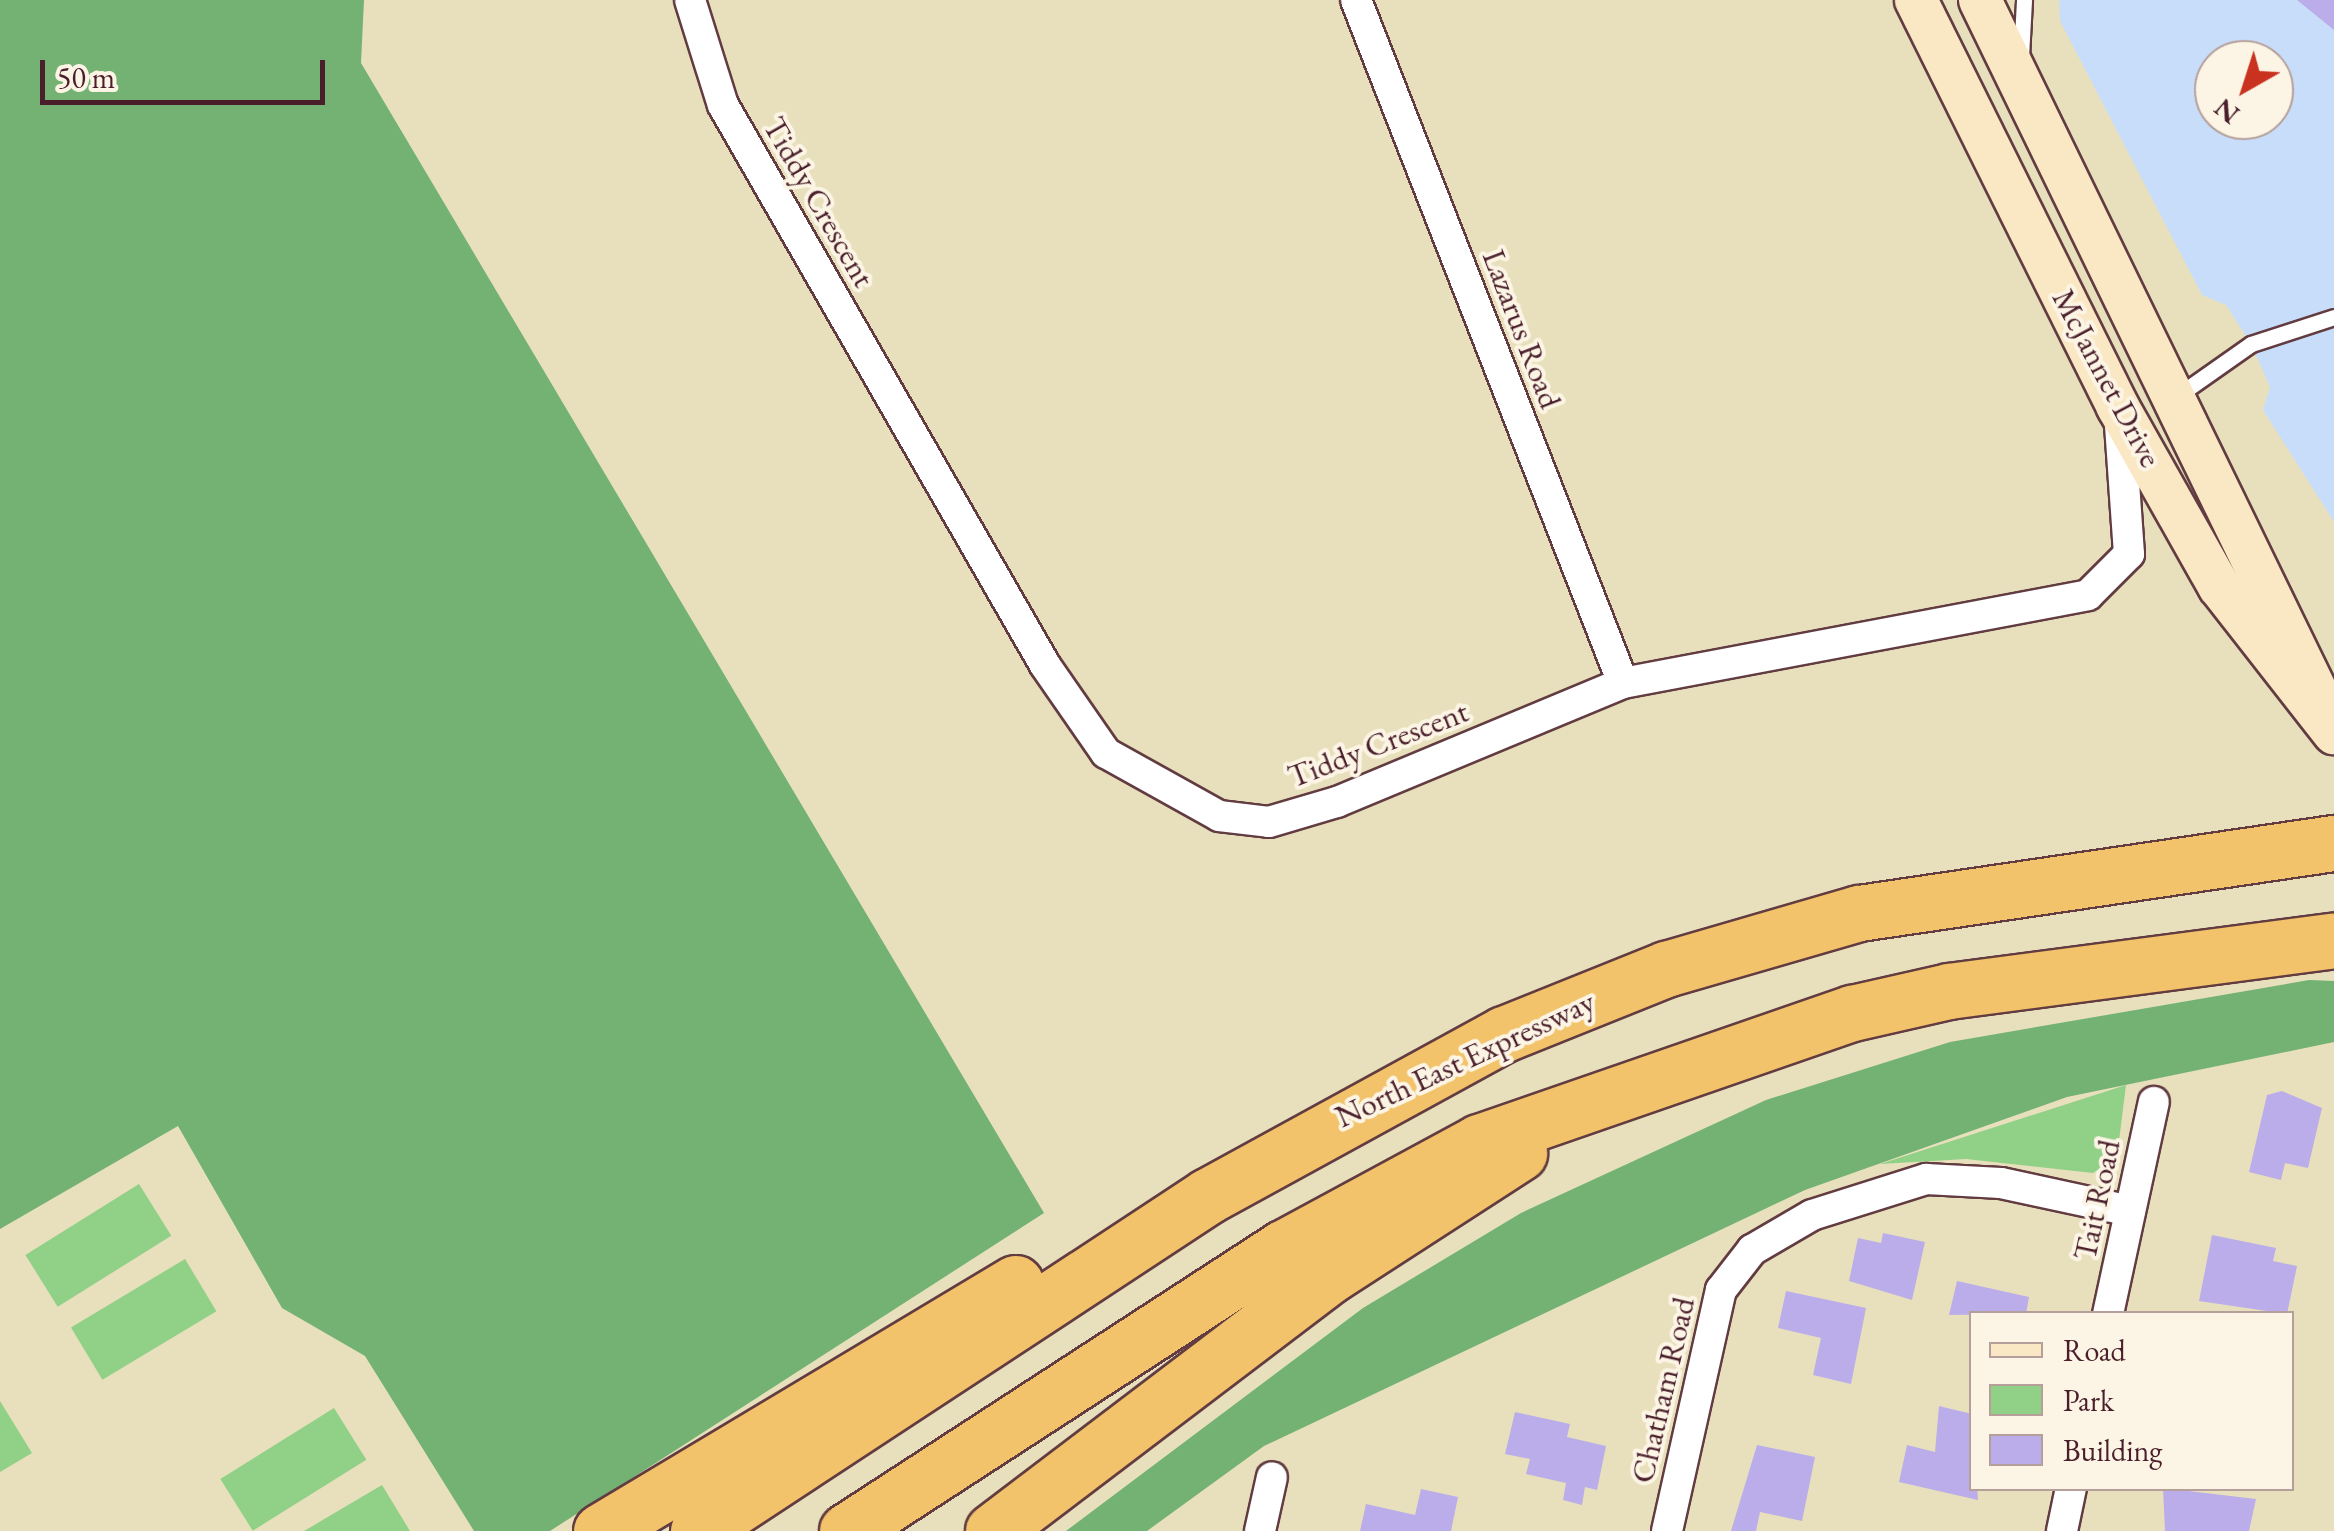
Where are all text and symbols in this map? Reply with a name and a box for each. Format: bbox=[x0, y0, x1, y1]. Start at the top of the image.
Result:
scale bar bbox=[45, 40, 330, 102]
north arrow bbox=[2194, 40, 2294, 140]
text: 50 m bbox=[57, 58, 115, 97]
text: N bbox=[2206, 91, 2247, 133]
street label: Tiddy Crescent bbox=[755, 110, 883, 294]
street label: Lazarus Road bbox=[1474, 244, 1570, 414]
street label: McJannet Drive bbox=[2044, 282, 2170, 474]
street label: Tiddy Crescent bbox=[1282, 692, 1474, 796]
street label: North East Expressway bbox=[1329, 982, 1601, 1136]
street label: Tait Road bbox=[2066, 1136, 2128, 1264]
street label: Chatham Road bbox=[1623, 1293, 1703, 1487]
legend bbox=[1969, 1311, 2294, 1491]
text: Road bbox=[2063, 1331, 2126, 1370]
text: Park bbox=[2063, 1381, 2114, 1420]
text: Building bbox=[2063, 1431, 2162, 1470]

